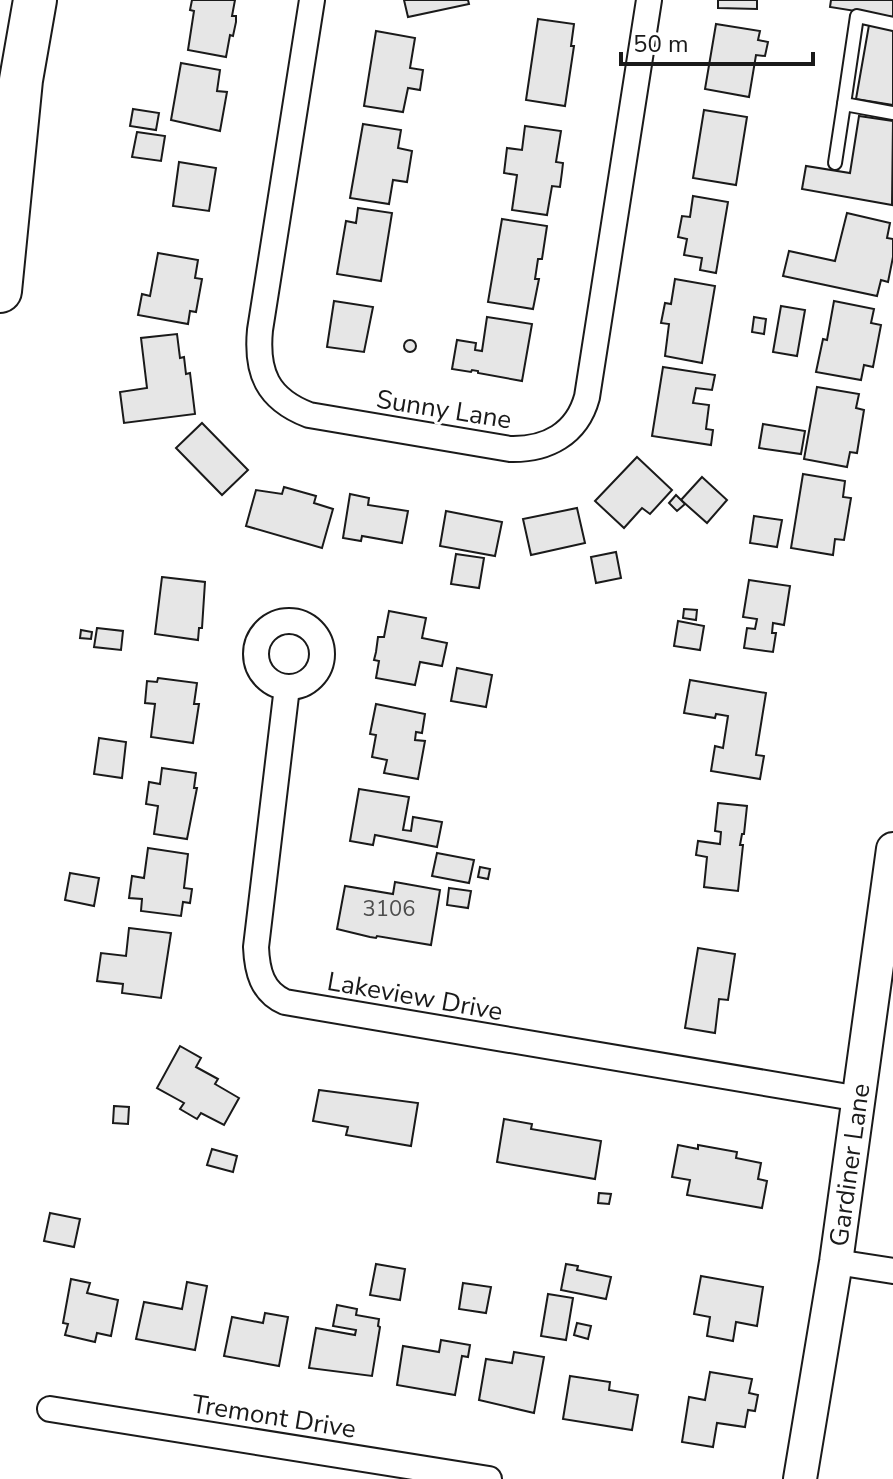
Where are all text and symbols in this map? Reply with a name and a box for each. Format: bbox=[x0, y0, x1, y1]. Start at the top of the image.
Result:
scale bar bbox=[621, 16, 813, 66]
text: 50 m bbox=[633, 28, 689, 60]
street label: Sunny Lane bbox=[374, 382, 514, 437]
house number: 3106 bbox=[363, 894, 415, 924]
street label: Lakeview Drive bbox=[324, 964, 505, 1029]
street label: Gardiner Lane bbox=[821, 1081, 878, 1249]
street label: Tremont Drive bbox=[189, 1386, 358, 1447]

